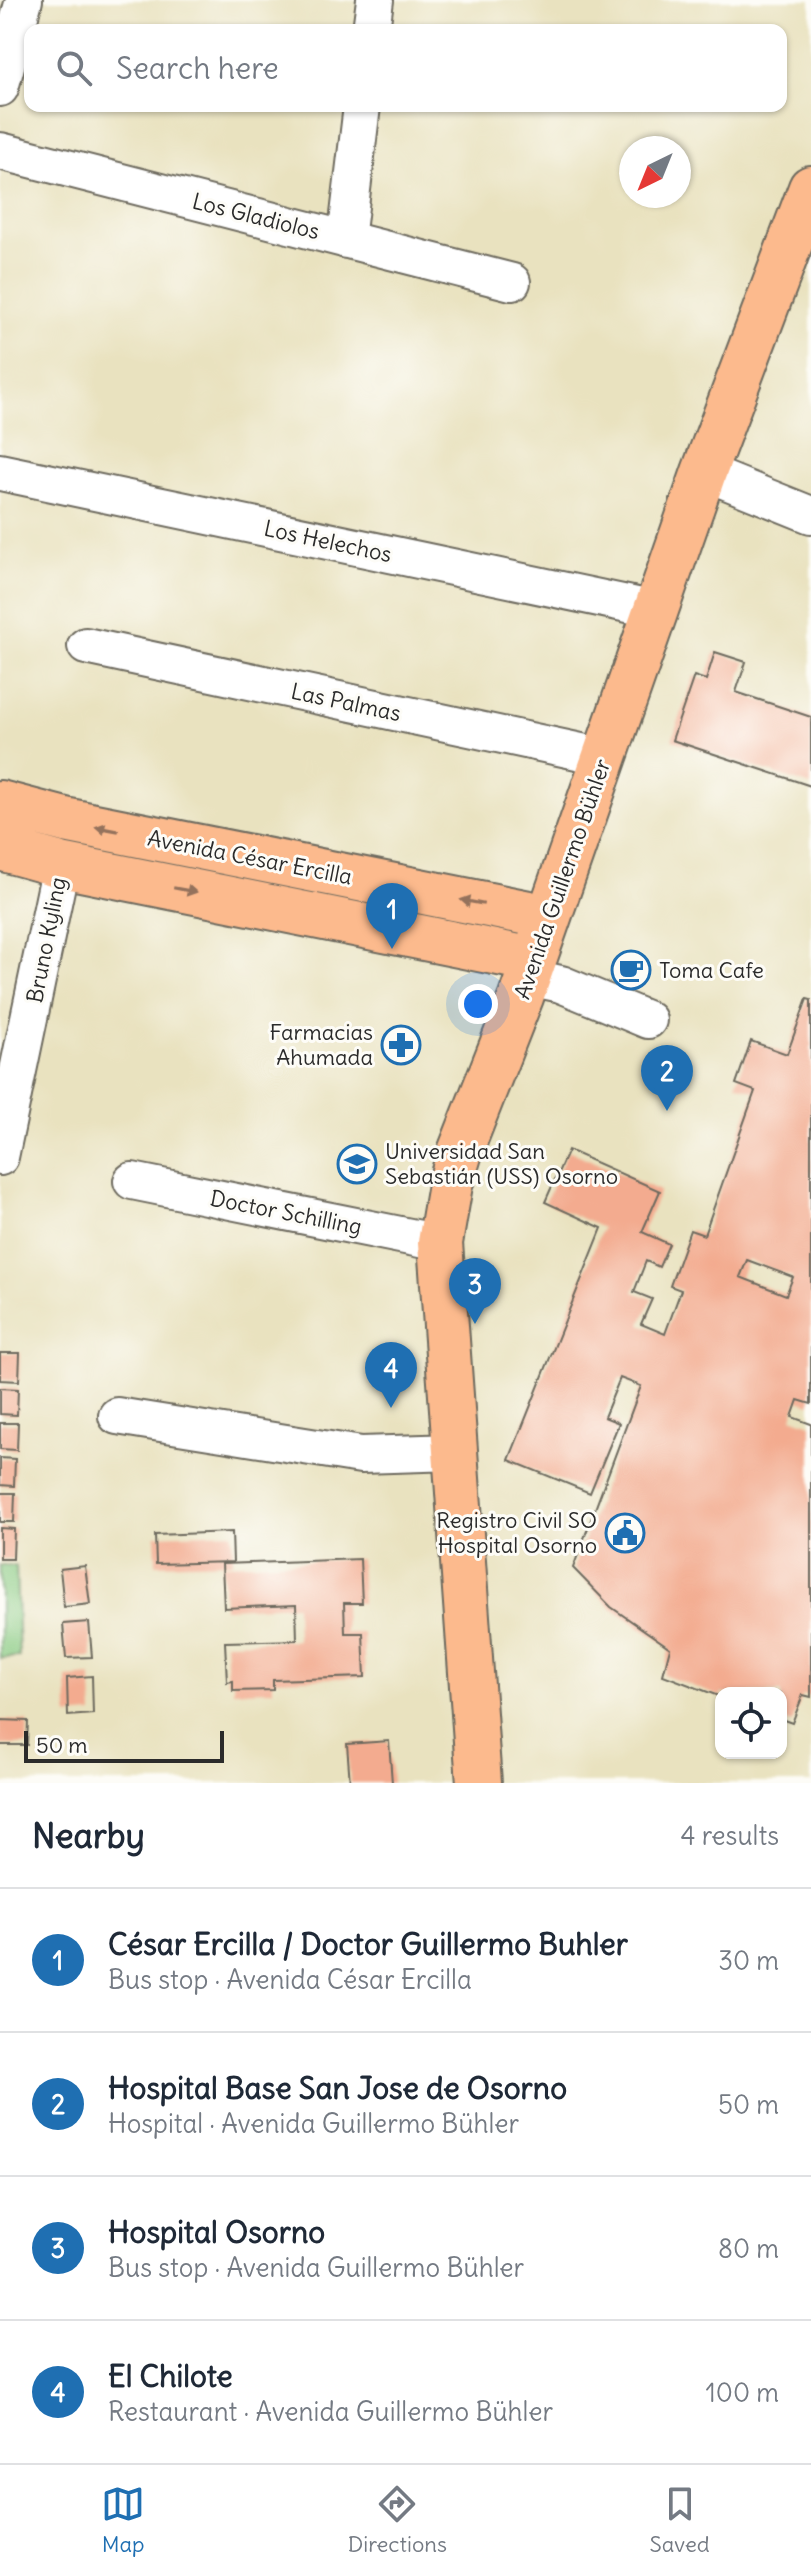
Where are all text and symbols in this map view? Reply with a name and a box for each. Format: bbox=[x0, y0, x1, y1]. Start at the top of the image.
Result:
search box bbox=[24, 24, 787, 112]
icon: search bbox=[52, 46, 96, 90]
text: Search here bbox=[116, 49, 279, 87]
north arrow bbox=[619, 136, 691, 208]
street label: Los Gladiolos bbox=[189, 187, 323, 245]
street label: Los Helechos bbox=[262, 514, 394, 568]
street label: Las Palmas bbox=[288, 677, 404, 727]
street label: Avenida Guillermo Bühler bbox=[508, 755, 616, 1003]
one-way arrow bbox=[95, 822, 120, 835]
street label: Avenida César Ercilla bbox=[145, 823, 355, 891]
street label: Bruno Kyling bbox=[20, 875, 72, 1005]
pin: 1 bbox=[366, 883, 418, 949]
one-way arrow bbox=[173, 884, 198, 896]
one-way arrow bbox=[459, 895, 484, 908]
cafe icon: Toma Cafe bbox=[610, 949, 652, 991]
place label: Toma Cafe bbox=[659, 956, 764, 984]
your location bbox=[458, 984, 498, 1024]
place label: Farmacias Ahumada bbox=[270, 1018, 373, 1071]
pharmacy icon: Farmacias Ahumada bbox=[380, 1024, 422, 1066]
pin: 2 bbox=[641, 1045, 693, 1111]
place label: Universidad San Sebastián (USS) Osorno bbox=[385, 1137, 618, 1190]
school or university icon: Universidad San Sebastián (USS) Osorno bbox=[336, 1143, 378, 1185]
street label: Doctor Schilling bbox=[208, 1184, 364, 1240]
pin: 3 bbox=[449, 1258, 501, 1324]
pin: 4 bbox=[365, 1342, 417, 1408]
place label: Registro Civil SO Hospital Osorno bbox=[436, 1506, 597, 1559]
public building icon: Registro Civil SO Hospital Osorno bbox=[604, 1512, 646, 1554]
map controls bbox=[715, 1687, 787, 1759]
button: locate bbox=[715, 1687, 787, 1759]
scale bar bbox=[24, 1727, 224, 1763]
text: 50 m bbox=[36, 1731, 88, 1759]
text: Nearby bbox=[32, 1814, 145, 1857]
text: 4 results bbox=[681, 1819, 779, 1852]
text: César Ercilla / Doctor Guillermo Buhler bbox=[108, 1925, 628, 1963]
text: 1 bbox=[53, 1944, 63, 1977]
text: 30 m bbox=[718, 1944, 779, 1977]
text: Bus stop · Avenida César Ercilla bbox=[108, 1963, 472, 1996]
text: Hospital Base San Jose de Osorno bbox=[108, 2069, 567, 2107]
text: 2 bbox=[51, 2088, 65, 2121]
text: 50 m bbox=[718, 2088, 779, 2121]
text: Hospital · Avenida Guillermo Bühler bbox=[108, 2107, 519, 2140]
text: Hospital Osorno bbox=[108, 2213, 325, 2251]
text: 3 bbox=[51, 2232, 65, 2265]
text: 80 m bbox=[718, 2232, 779, 2265]
text: Bus stop · Avenida Guillermo Bühler bbox=[108, 2251, 524, 2284]
text: El Chilote bbox=[108, 2357, 233, 2395]
text: 4 bbox=[50, 2376, 66, 2409]
text: 100 m bbox=[705, 2376, 779, 2409]
text: Restaurant · Avenida Guillermo Bühler bbox=[108, 2395, 553, 2428]
tab: Map bbox=[101, 2482, 145, 2558]
tab: Directions bbox=[348, 2482, 447, 2558]
tab: Saved bbox=[649, 2482, 710, 2558]

